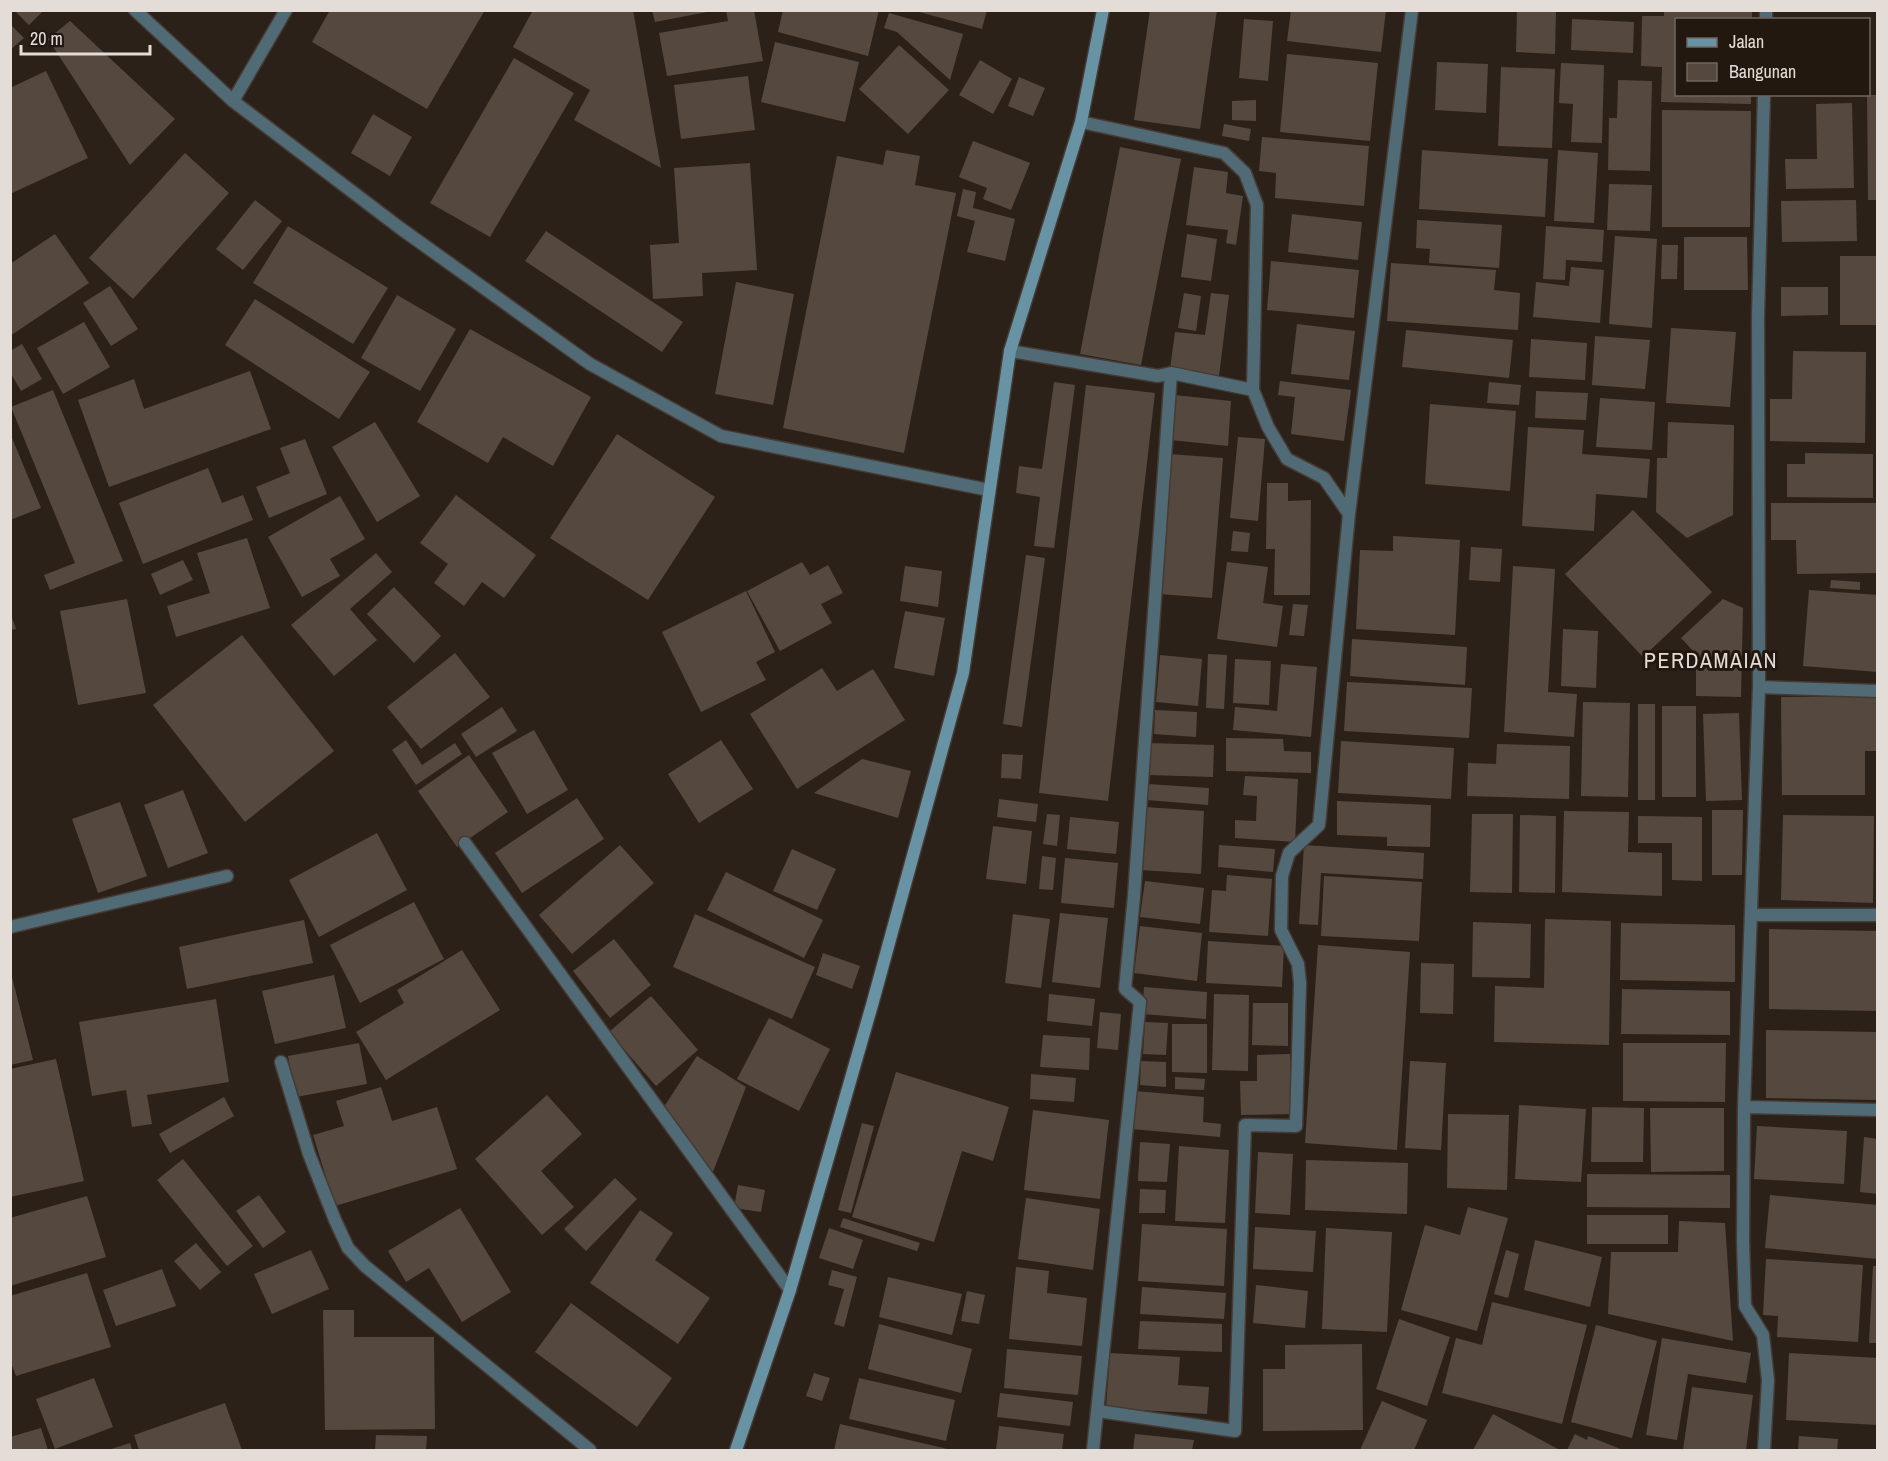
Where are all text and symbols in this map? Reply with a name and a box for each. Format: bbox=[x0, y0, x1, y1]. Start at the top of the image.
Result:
scale bar bbox=[21, 18, 150, 56]
legend bbox=[1675, 18, 1870, 96]
text: 20 m bbox=[30, 26, 63, 51]
text: Jalan bbox=[1729, 29, 1764, 54]
text: Bangunan bbox=[1729, 59, 1796, 84]
district label: PERDAMAIAN bbox=[1644, 645, 1778, 675]

